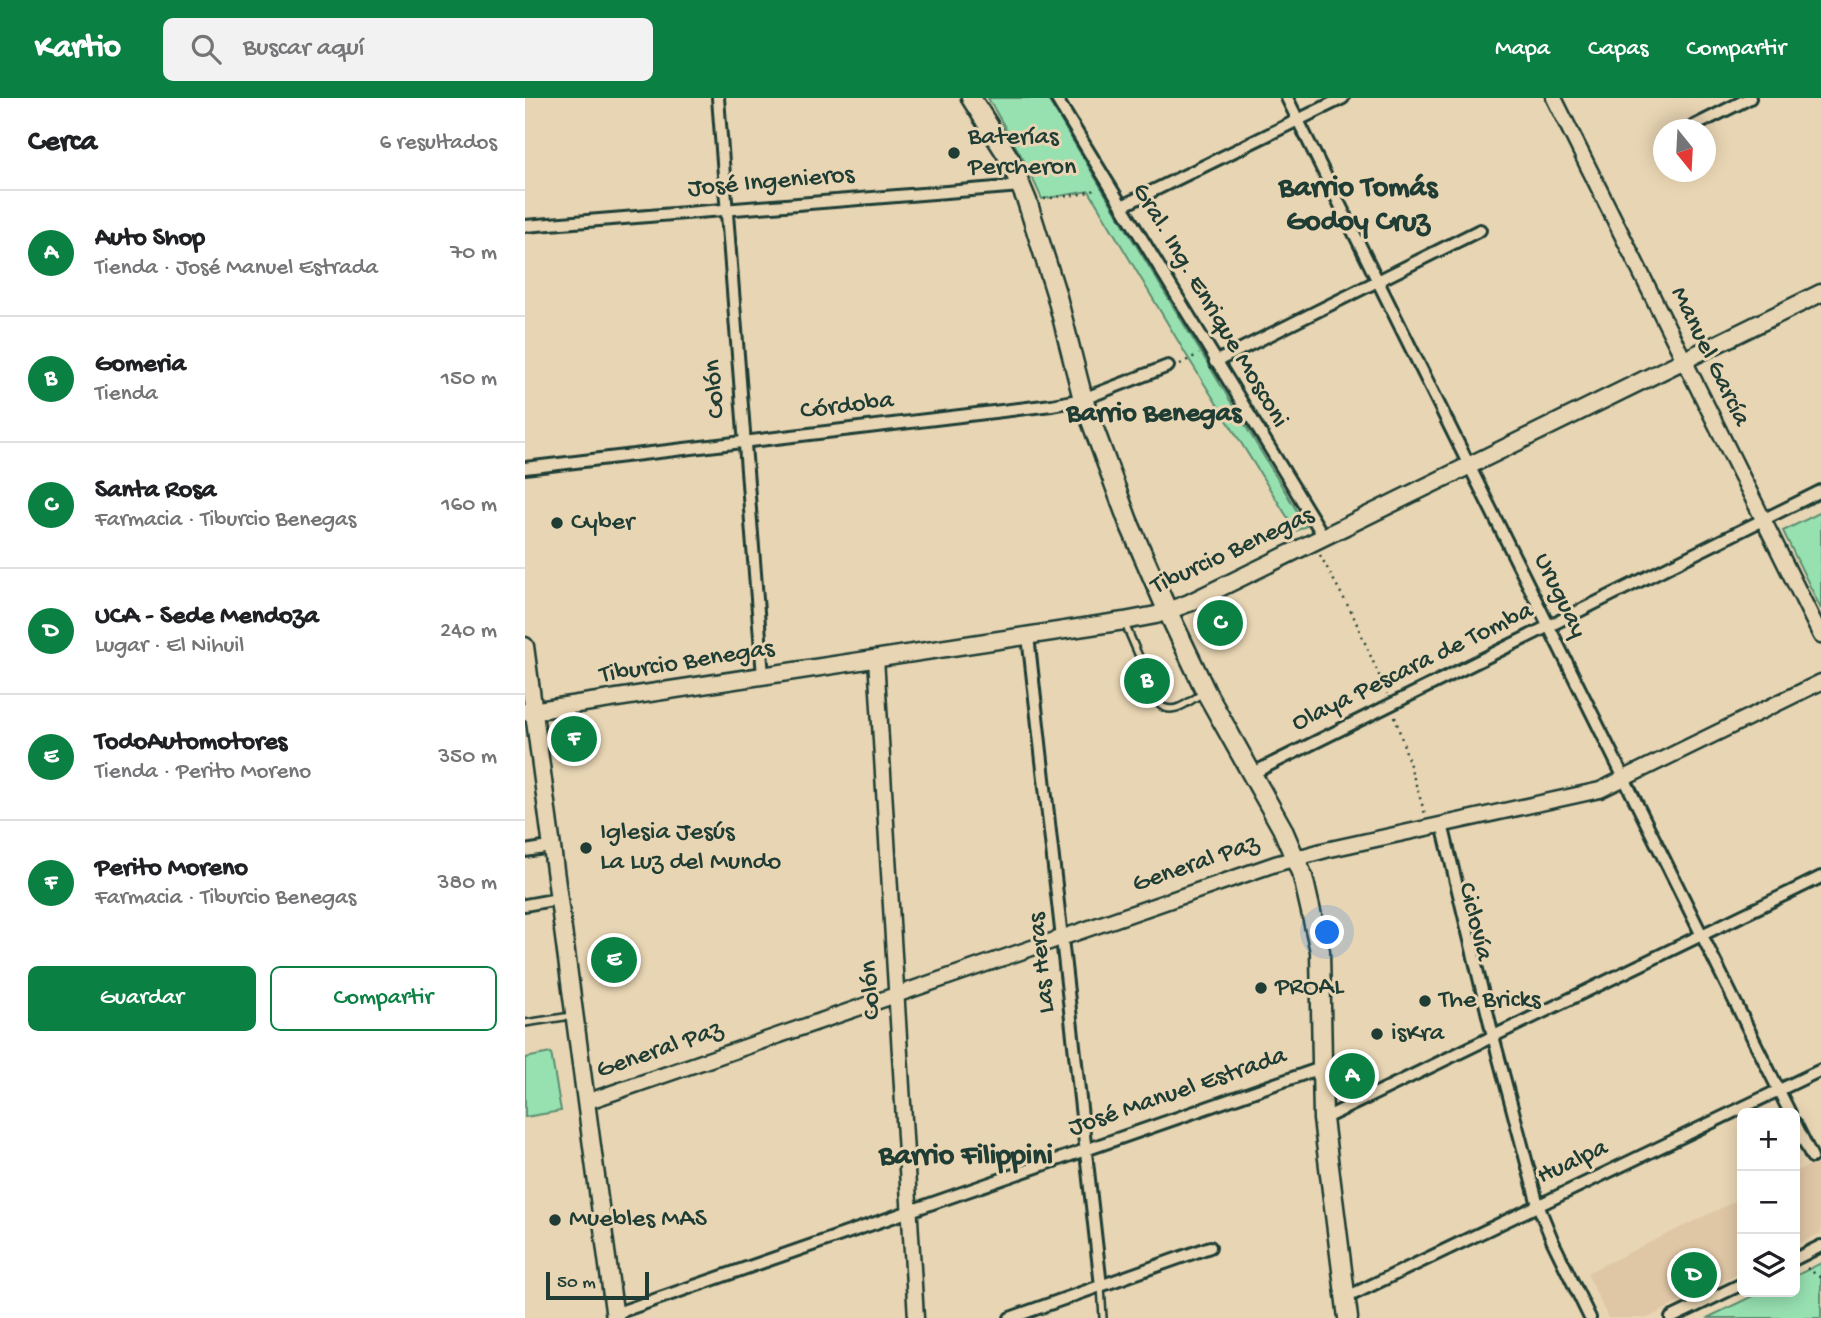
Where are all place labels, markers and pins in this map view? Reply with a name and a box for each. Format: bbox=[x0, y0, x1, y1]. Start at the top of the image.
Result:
place label: Baterías Percheron bbox=[967, 123, 1077, 184]
marker: Baterías Percheron bbox=[946, 145, 962, 161]
place label: Cyber bbox=[571, 508, 637, 539]
marker: Cyber bbox=[549, 515, 565, 531]
pin: C bbox=[1197, 597, 1243, 649]
pin: B bbox=[1124, 655, 1170, 707]
pin: F bbox=[551, 713, 597, 765]
place label: Iglesia Jesús La Luz del Mundo bbox=[600, 818, 781, 879]
marker: Iglesia Jesús La Luz del Mundo bbox=[578, 840, 594, 856]
pin: E bbox=[591, 934, 637, 986]
place label: PROAL bbox=[1274, 973, 1345, 1004]
marker: PROAL bbox=[1253, 980, 1269, 996]
place label: The Bricks bbox=[1437, 986, 1542, 1017]
marker: The Bricks bbox=[1417, 993, 1433, 1009]
place label: isKra bbox=[1391, 1019, 1446, 1050]
marker: isKra bbox=[1369, 1026, 1385, 1042]
pin: A bbox=[1329, 1050, 1375, 1102]
place label: Muebles MAS bbox=[569, 1205, 708, 1236]
marker: Muebles MAS bbox=[547, 1212, 563, 1228]
pin: D bbox=[1671, 1249, 1717, 1301]

